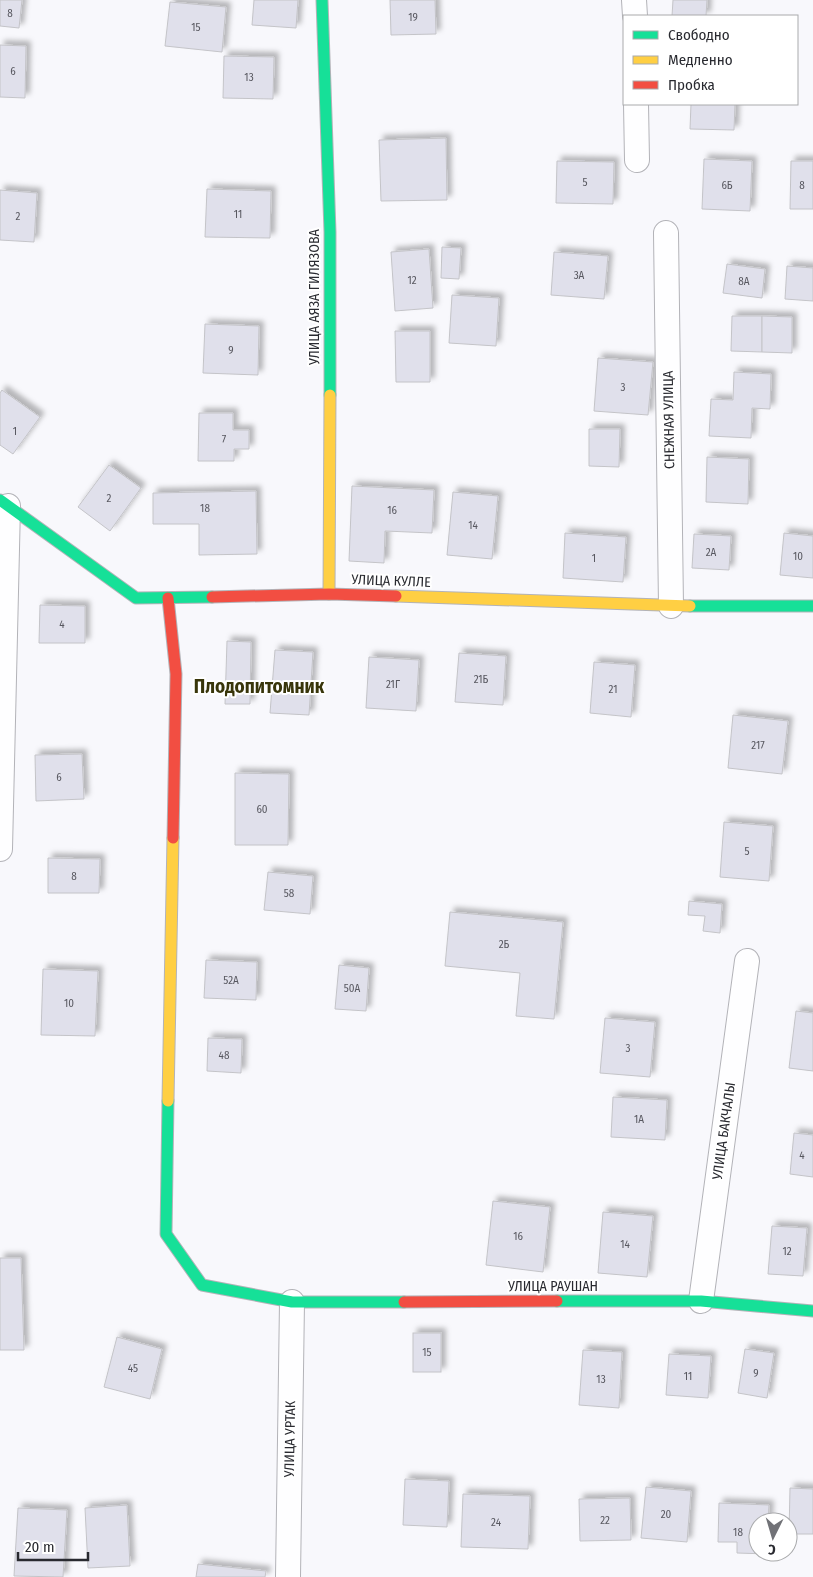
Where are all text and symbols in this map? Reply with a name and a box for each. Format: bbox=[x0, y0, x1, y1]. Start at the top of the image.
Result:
house number: 8 bbox=[7, 7, 13, 20]
house number: 19 bbox=[408, 11, 418, 24]
legend bbox=[623, 15, 798, 105]
house number: 15 bbox=[191, 21, 201, 34]
text: Свободно bbox=[668, 26, 730, 44]
text: Медленно bbox=[668, 51, 733, 69]
house number: 6 bbox=[10, 65, 16, 78]
house number: 13 bbox=[244, 71, 254, 84]
text: Пробка bbox=[668, 76, 715, 94]
house number: 5 bbox=[582, 176, 588, 189]
house number: 6Б bbox=[721, 179, 733, 192]
house number: 8 bbox=[799, 179, 805, 192]
house number: 11 bbox=[234, 208, 242, 221]
house number: 2 bbox=[16, 210, 21, 223]
street label: УЛИЦА АЯЗА ГИЛЯЗОВА bbox=[306, 228, 323, 366]
house number: 3А bbox=[574, 269, 585, 282]
house number: 12 bbox=[407, 274, 417, 287]
house number: 8А bbox=[738, 275, 750, 288]
house number: 9 bbox=[228, 344, 234, 357]
street label: СНЕЖНАЯ УЛИЦА bbox=[660, 370, 678, 469]
house number: 3 bbox=[621, 381, 626, 394]
house number: 1 bbox=[13, 425, 17, 438]
house number: 7 bbox=[222, 433, 227, 446]
house number: 2 bbox=[107, 492, 112, 505]
house number: 18 bbox=[200, 502, 210, 515]
house number: 16 bbox=[387, 504, 397, 517]
house number: 14 bbox=[468, 519, 478, 532]
house number: 2А bbox=[706, 546, 717, 559]
house number: 10 bbox=[793, 550, 803, 563]
house number: 1 bbox=[592, 552, 596, 565]
street label: УЛИЦА КУЛЛЕ bbox=[350, 571, 431, 591]
house number: 4 bbox=[59, 618, 65, 631]
house number: 21Б bbox=[474, 673, 489, 686]
district label: Плодопитомник bbox=[194, 675, 325, 698]
house number: 21Г bbox=[386, 678, 400, 691]
house number: 21 bbox=[609, 683, 617, 696]
house number: 217 bbox=[751, 739, 765, 752]
house number: 6 bbox=[56, 771, 62, 784]
house number: 60 bbox=[256, 803, 268, 816]
house number: 5 bbox=[744, 845, 750, 858]
house number: 8 bbox=[71, 870, 77, 883]
house number: 58 bbox=[284, 887, 295, 900]
house number: 2Б bbox=[499, 938, 510, 951]
house number: 52А bbox=[223, 974, 239, 987]
house number: 50А bbox=[344, 982, 360, 995]
house number: 10 bbox=[64, 997, 74, 1010]
house number: 3 bbox=[626, 1042, 631, 1055]
house number: 48 bbox=[219, 1049, 230, 1062]
street label: УЛИЦА БАКЧАЛЫ bbox=[709, 1081, 739, 1182]
house number: 1А bbox=[634, 1113, 644, 1126]
house number: 4 bbox=[799, 1149, 805, 1162]
house number: 16 bbox=[513, 1230, 523, 1243]
house number: 14 bbox=[620, 1238, 630, 1251]
house number: 12 bbox=[782, 1245, 792, 1258]
street label: УЛИЦА РАУШАН bbox=[507, 1278, 598, 1295]
house number: 15 bbox=[422, 1346, 432, 1359]
house number: 45 bbox=[128, 1362, 138, 1375]
house number: 9 bbox=[753, 1367, 759, 1380]
house number: 11 bbox=[684, 1370, 692, 1383]
house number: 13 bbox=[596, 1373, 606, 1386]
street label: УЛИЦА УРТАК bbox=[281, 1400, 299, 1479]
house number: 20 bbox=[661, 1508, 672, 1521]
north arrow bbox=[748, 1512, 798, 1562]
house number: 22 bbox=[600, 1514, 610, 1527]
house number: 24 bbox=[491, 1516, 502, 1529]
house number: 18 bbox=[733, 1526, 743, 1539]
scale bar bbox=[18, 1530, 88, 1562]
text: 20 m bbox=[25, 1538, 55, 1556]
text: С bbox=[767, 1541, 776, 1558]

